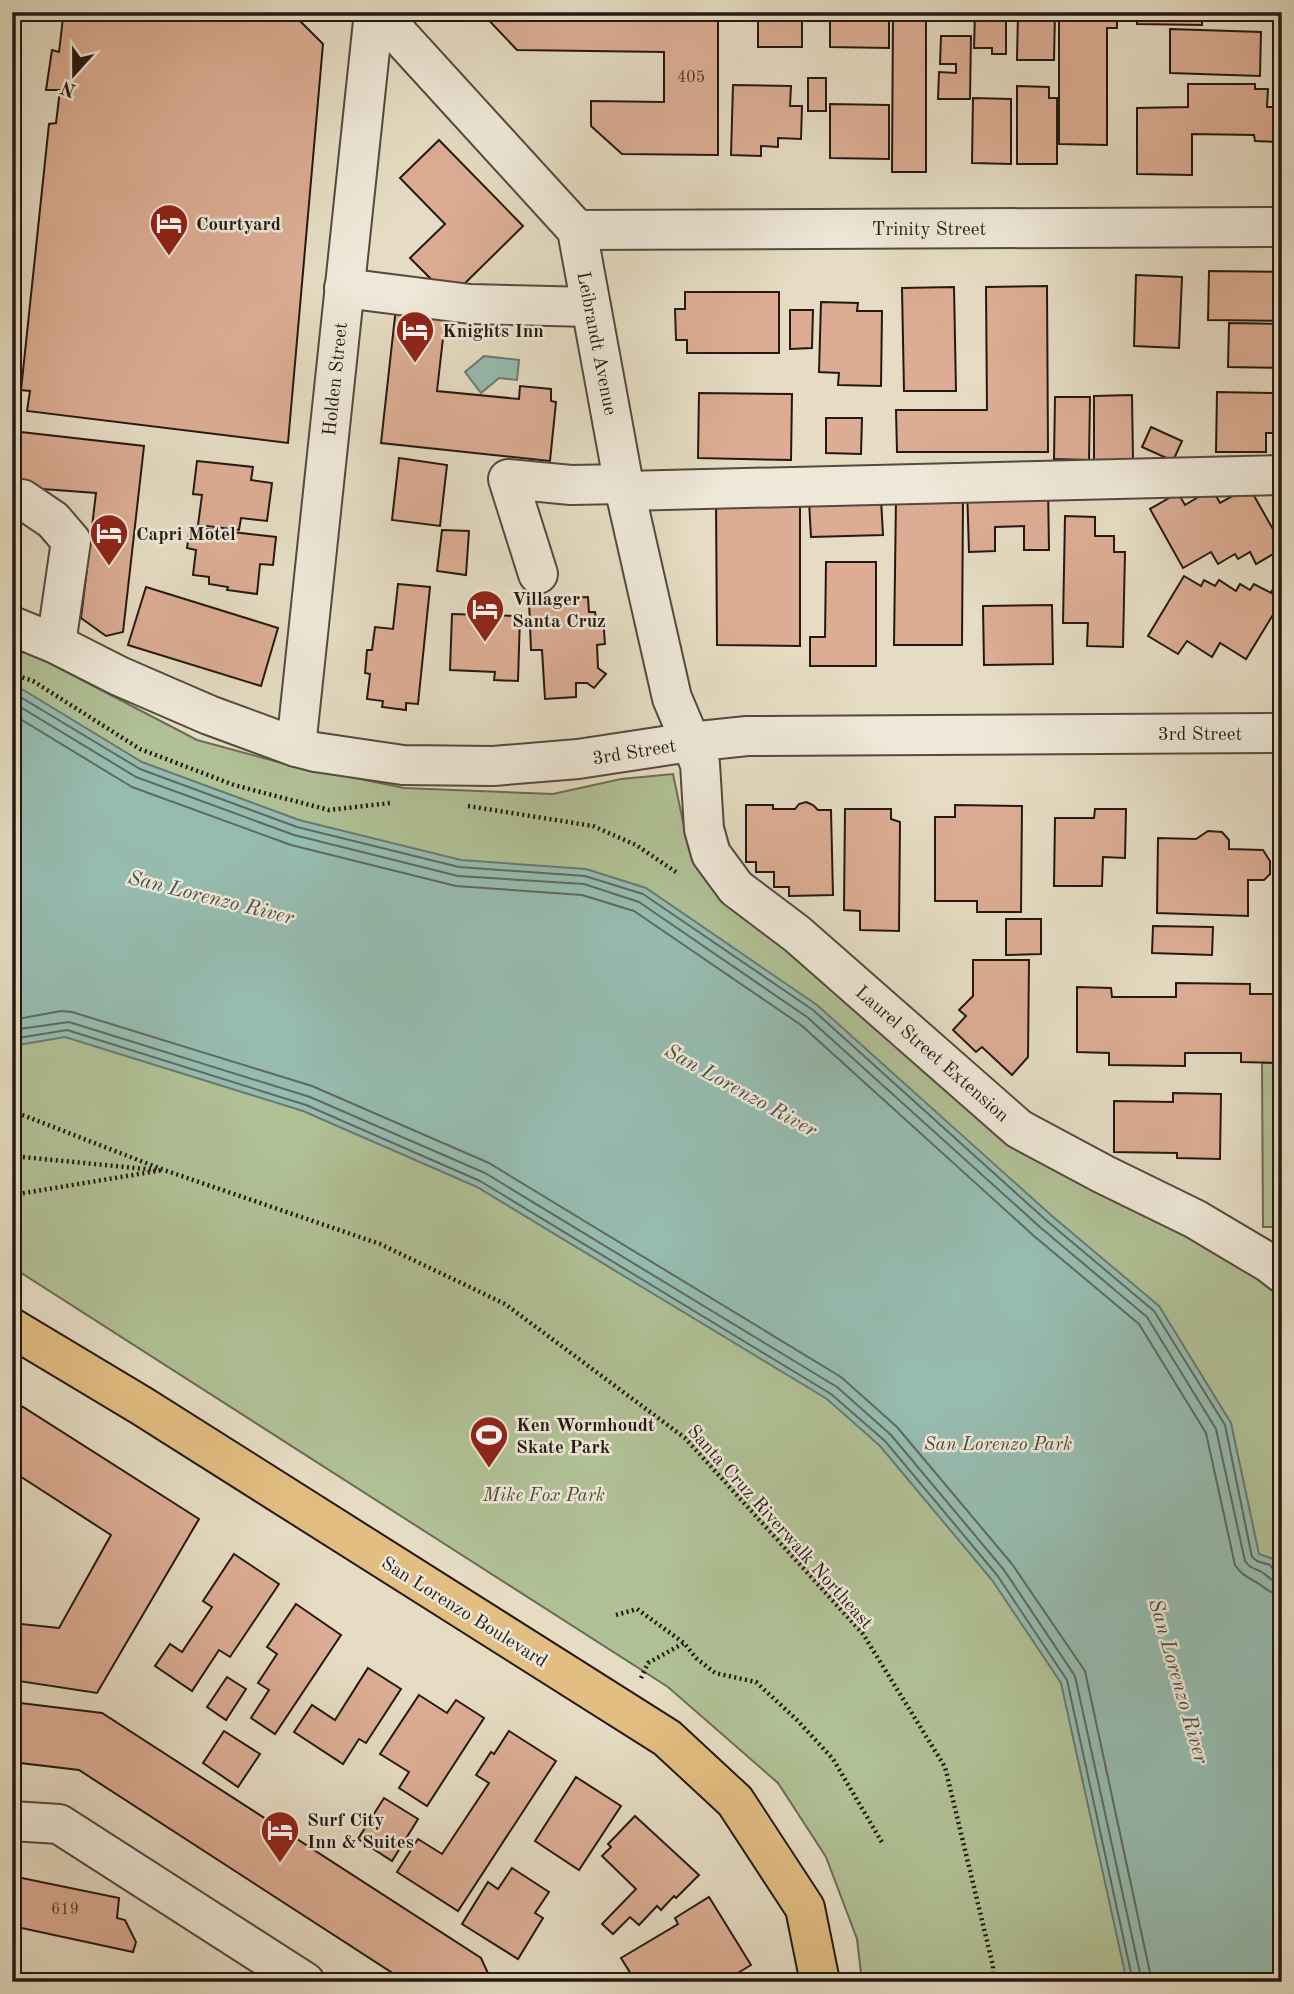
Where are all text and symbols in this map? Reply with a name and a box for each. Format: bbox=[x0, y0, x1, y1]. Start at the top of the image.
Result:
north arrow bbox=[38, 38, 108, 108]
house number: 405 bbox=[677, 70, 705, 86]
text: N bbox=[58, 76, 79, 99]
hotel icon: Courtyard bbox=[148, 202, 190, 257]
place label: Courtyard bbox=[196, 216, 281, 235]
street label: Trinity Street bbox=[872, 221, 986, 240]
street label: Leibrandt Avenue bbox=[572, 270, 619, 417]
hotel icon: Knights Inn bbox=[394, 309, 436, 364]
street label: Holden Street bbox=[321, 322, 352, 437]
place label: Knights Inn bbox=[442, 323, 544, 342]
hotel icon: Capri Motel bbox=[88, 512, 130, 567]
place label: Capri Motel bbox=[136, 526, 236, 545]
hotel icon: Villager Santa Cruz bbox=[464, 588, 506, 643]
place label: Villager Santa Cruz bbox=[512, 591, 606, 632]
street label: 3rd Street bbox=[1158, 726, 1242, 745]
street label: 3rd Street bbox=[591, 737, 678, 769]
water label: San Lorenzo River bbox=[125, 868, 297, 929]
street label: Laurel Street Extension bbox=[851, 983, 1012, 1127]
water label: San Lorenzo River bbox=[661, 1041, 821, 1142]
sports icon: Ken Wormhoudt Skate Park bbox=[468, 1414, 510, 1469]
place label: Ken Wormhoudt Skate Park bbox=[516, 1417, 655, 1458]
street label: Santa Cruz Riverwalk Northeast bbox=[683, 1422, 876, 1633]
park label: San Lorenzo Park bbox=[924, 1436, 1072, 1455]
park label: Mike Fox Park bbox=[482, 1487, 605, 1506]
street label: San Lorenzo Boulevard bbox=[377, 1554, 550, 1672]
water label: San Lorenzo River bbox=[1144, 1597, 1211, 1767]
hotel icon: Surf City Inn & Suites bbox=[259, 1809, 301, 1864]
place label: Surf City Inn & Suites bbox=[307, 1812, 414, 1853]
house number: 619 bbox=[51, 1902, 79, 1918]

